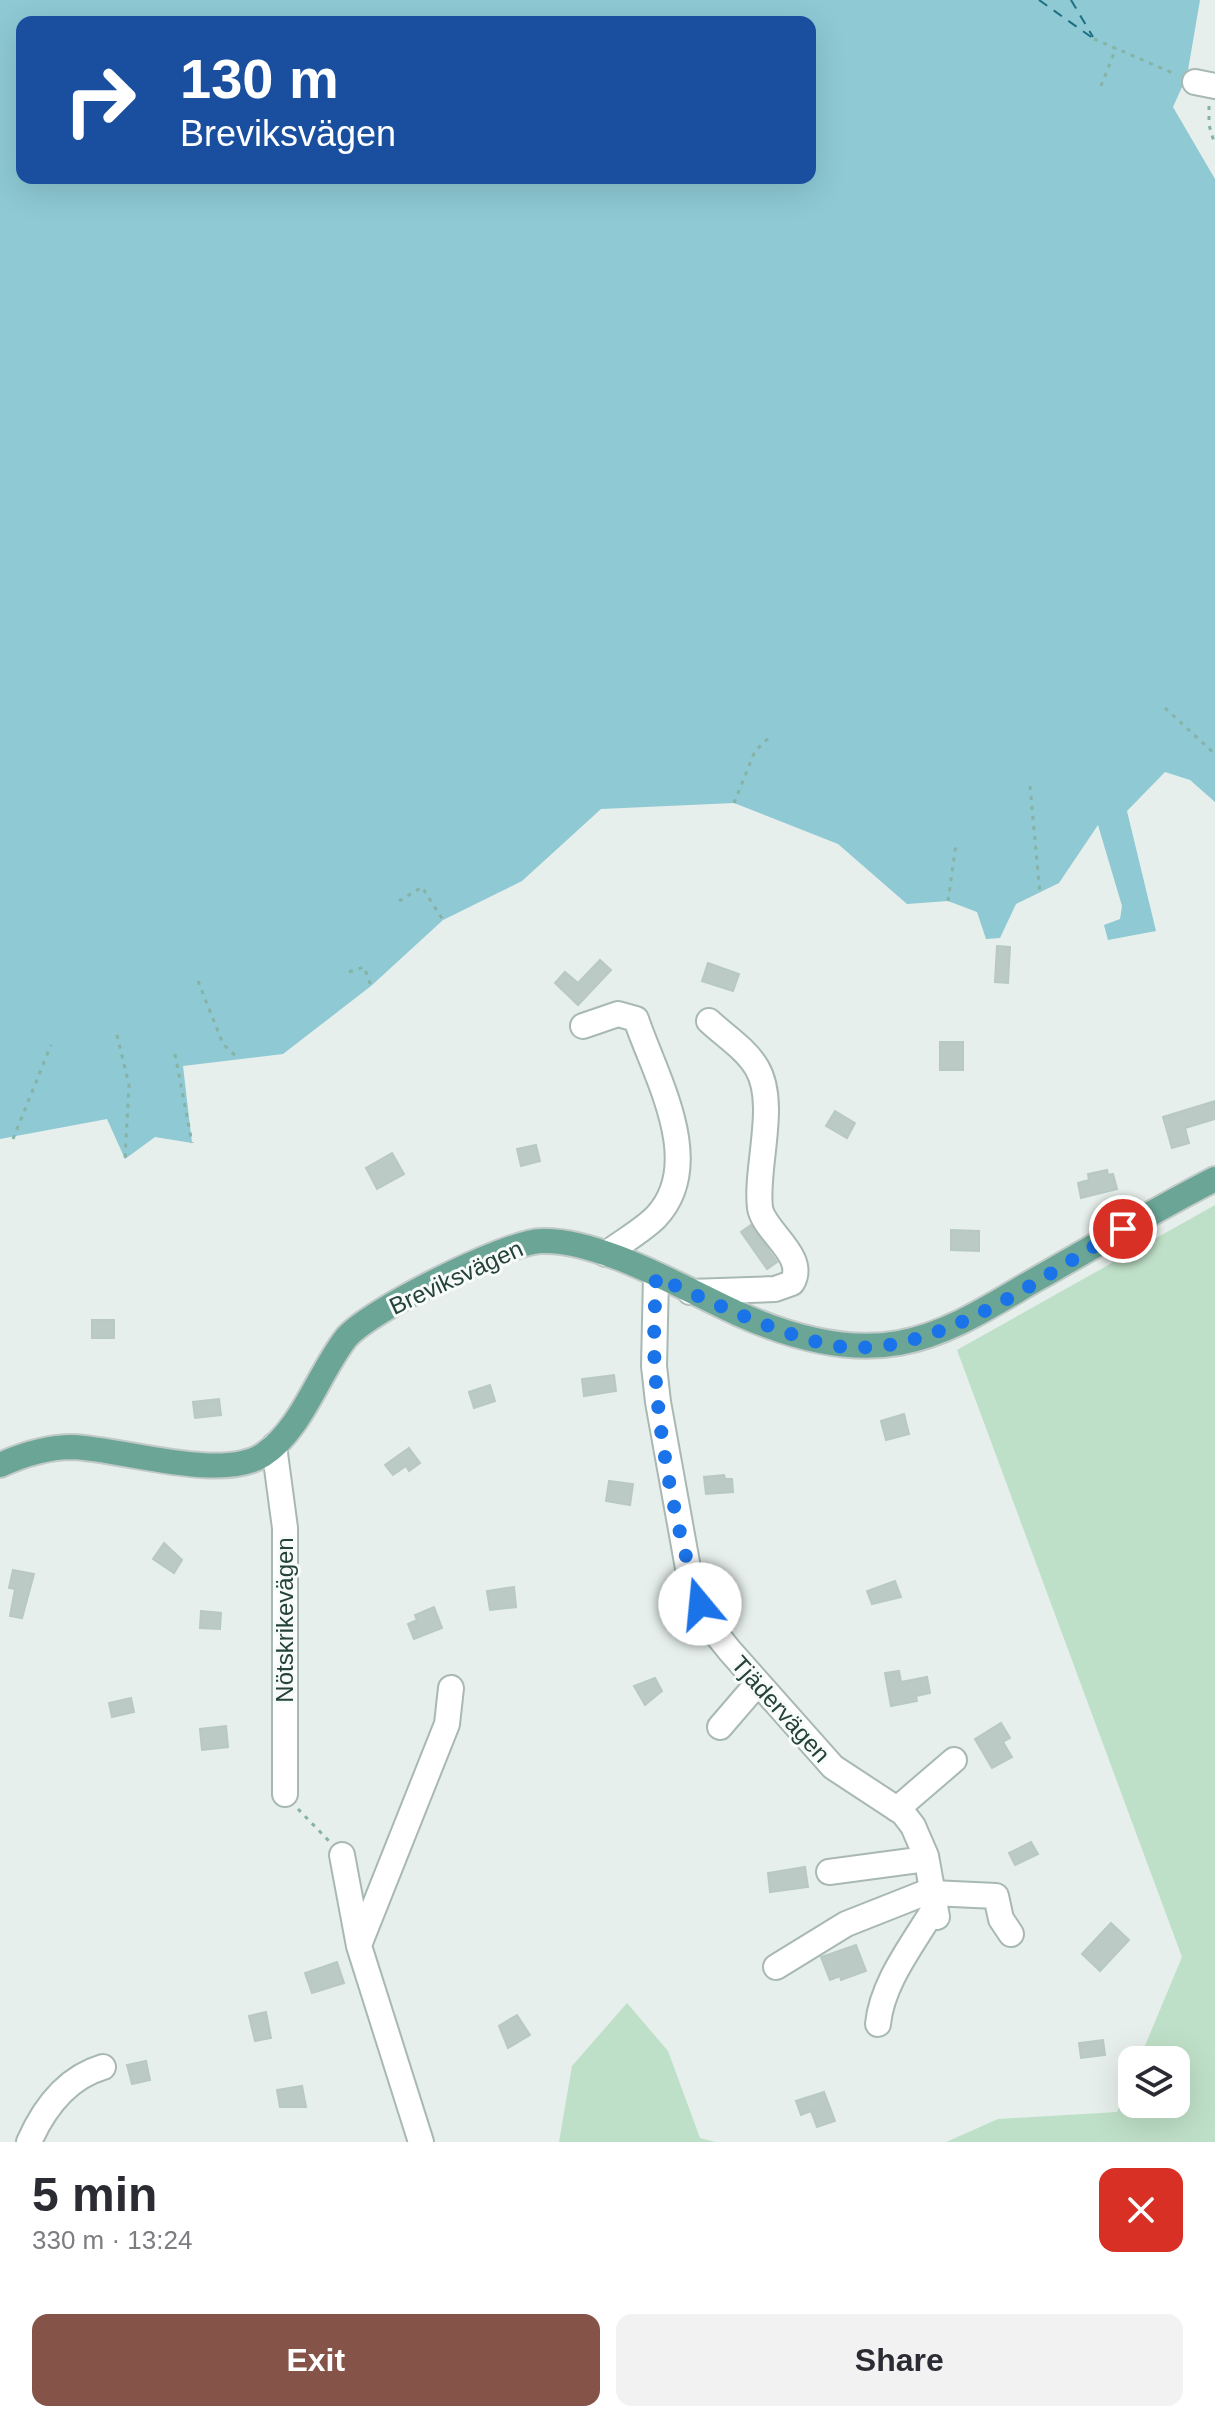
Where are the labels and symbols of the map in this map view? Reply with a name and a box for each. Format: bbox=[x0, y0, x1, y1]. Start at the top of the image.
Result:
pin bbox=[1089, 1195, 1157, 1263]
street label: Breviksvägen bbox=[385, 1234, 527, 1320]
street label: Nötskrikevägen bbox=[271, 1537, 298, 1703]
position arrow bbox=[658, 1562, 742, 1646]
street label: Tjädervägen bbox=[726, 1650, 836, 1768]

